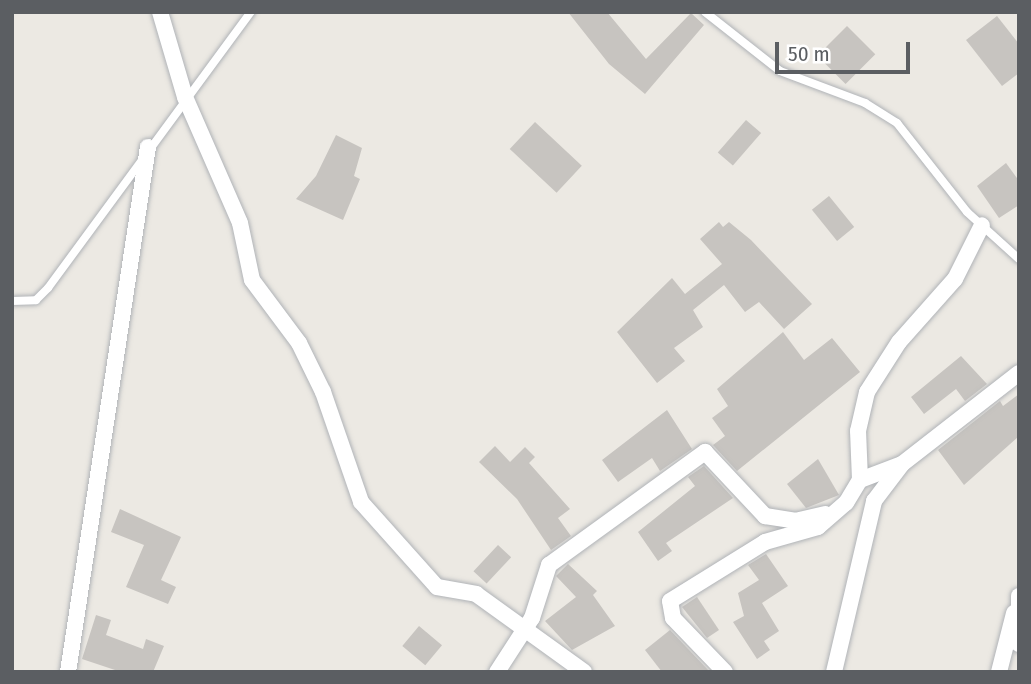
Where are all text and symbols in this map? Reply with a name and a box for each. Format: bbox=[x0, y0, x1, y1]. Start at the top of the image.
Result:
scale bar bbox=[779, 28, 914, 72]
text: 50 m bbox=[788, 41, 830, 67]

